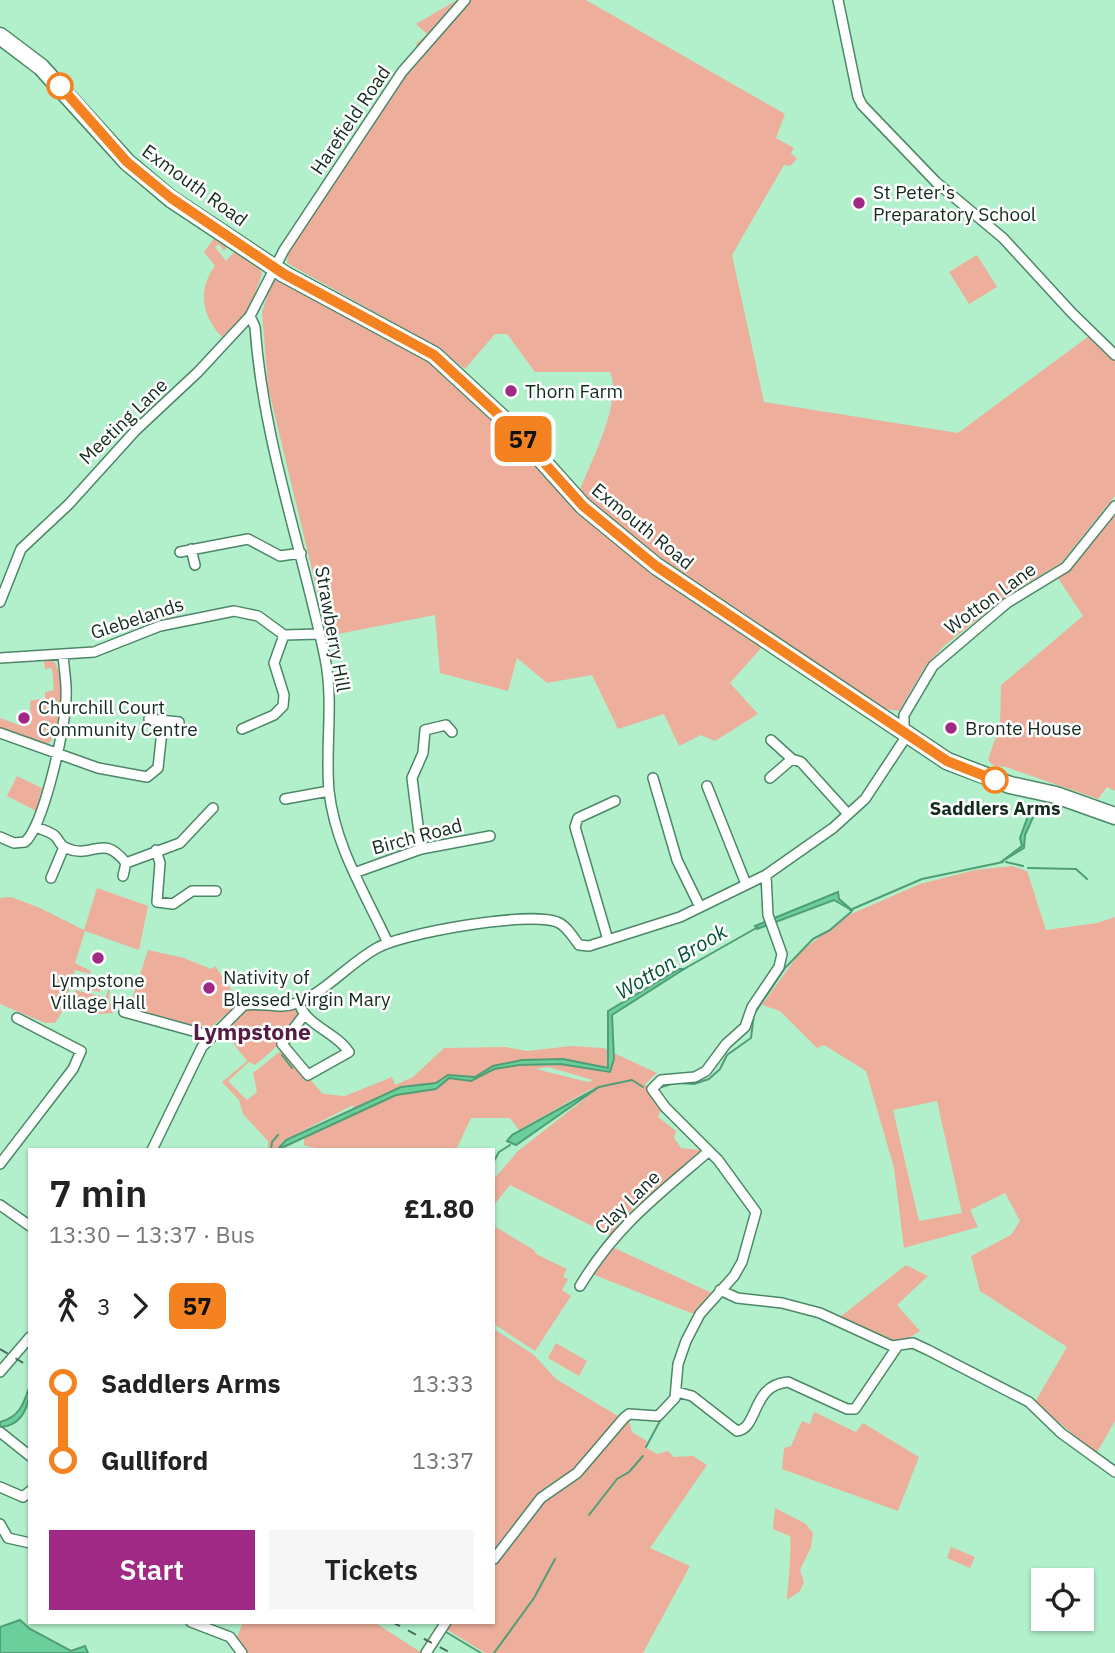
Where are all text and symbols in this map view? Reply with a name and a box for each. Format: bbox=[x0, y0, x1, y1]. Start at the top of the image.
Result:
street label: Harefield Road bbox=[305, 61, 395, 179]
unlabelled marker bbox=[47, 73, 73, 99]
street label: Exmouth Road bbox=[138, 139, 252, 231]
place label: St Peter's Preparatory School bbox=[873, 180, 1036, 226]
marker: St Peter's Preparatory School bbox=[851, 195, 867, 211]
street label: Meeting Lane bbox=[74, 373, 172, 469]
place label: Thorn Farm bbox=[525, 379, 623, 403]
marker: Thorn Farm bbox=[503, 383, 519, 399]
line badge: 57 bbox=[491, 416, 554, 462]
text: 57 bbox=[509, 423, 537, 455]
street label: Exmouth Road bbox=[587, 478, 699, 574]
street label: Wotton Lane bbox=[940, 557, 1040, 639]
street label: Strawberry Hill bbox=[310, 564, 356, 694]
street label: Glebelands bbox=[87, 592, 187, 644]
place label: Churchill Court Community Centre bbox=[38, 695, 198, 741]
marker: Churchill Court Community Centre bbox=[16, 710, 32, 726]
place label: Bronte House bbox=[965, 716, 1082, 740]
marker: Bronte House bbox=[943, 720, 959, 736]
marker: Saddlers Arms bbox=[982, 767, 1008, 793]
place label: Saddlers Arms bbox=[929, 796, 1061, 820]
street label: Birch Road bbox=[369, 812, 465, 860]
water label: Wotton Brook bbox=[610, 916, 733, 1005]
marker: Lympstone Village Hall bbox=[90, 950, 106, 966]
place label: Nativity of Blessed Virgin Mary bbox=[223, 965, 391, 1011]
place label: Lympstone Village Hall bbox=[50, 968, 146, 1014]
marker: Nativity of Blessed Virgin Mary bbox=[201, 980, 217, 996]
district label: Lympstone bbox=[193, 1016, 311, 1046]
street label: Clay Lane bbox=[589, 1165, 665, 1239]
text: 7 min bbox=[49, 1168, 147, 1217]
text: £1.80 bbox=[404, 1191, 474, 1225]
text: 13:30 – 13:37 · Bus bbox=[49, 1219, 255, 1249]
icon: walk bbox=[49, 1287, 87, 1325]
icon: forward bbox=[121, 1287, 159, 1325]
text: 57 bbox=[183, 1290, 212, 1322]
text: 3 bbox=[97, 1291, 111, 1321]
text: Saddlers Arms bbox=[101, 1366, 281, 1400]
text: 13:33 bbox=[412, 1368, 474, 1398]
text: Gulliford bbox=[101, 1443, 208, 1477]
text: 13:37 bbox=[412, 1445, 474, 1475]
button: Start bbox=[49, 1530, 255, 1610]
button: Tickets bbox=[269, 1530, 474, 1610]
map controls bbox=[1031, 1568, 1094, 1631]
button: locate bbox=[1031, 1568, 1094, 1631]

